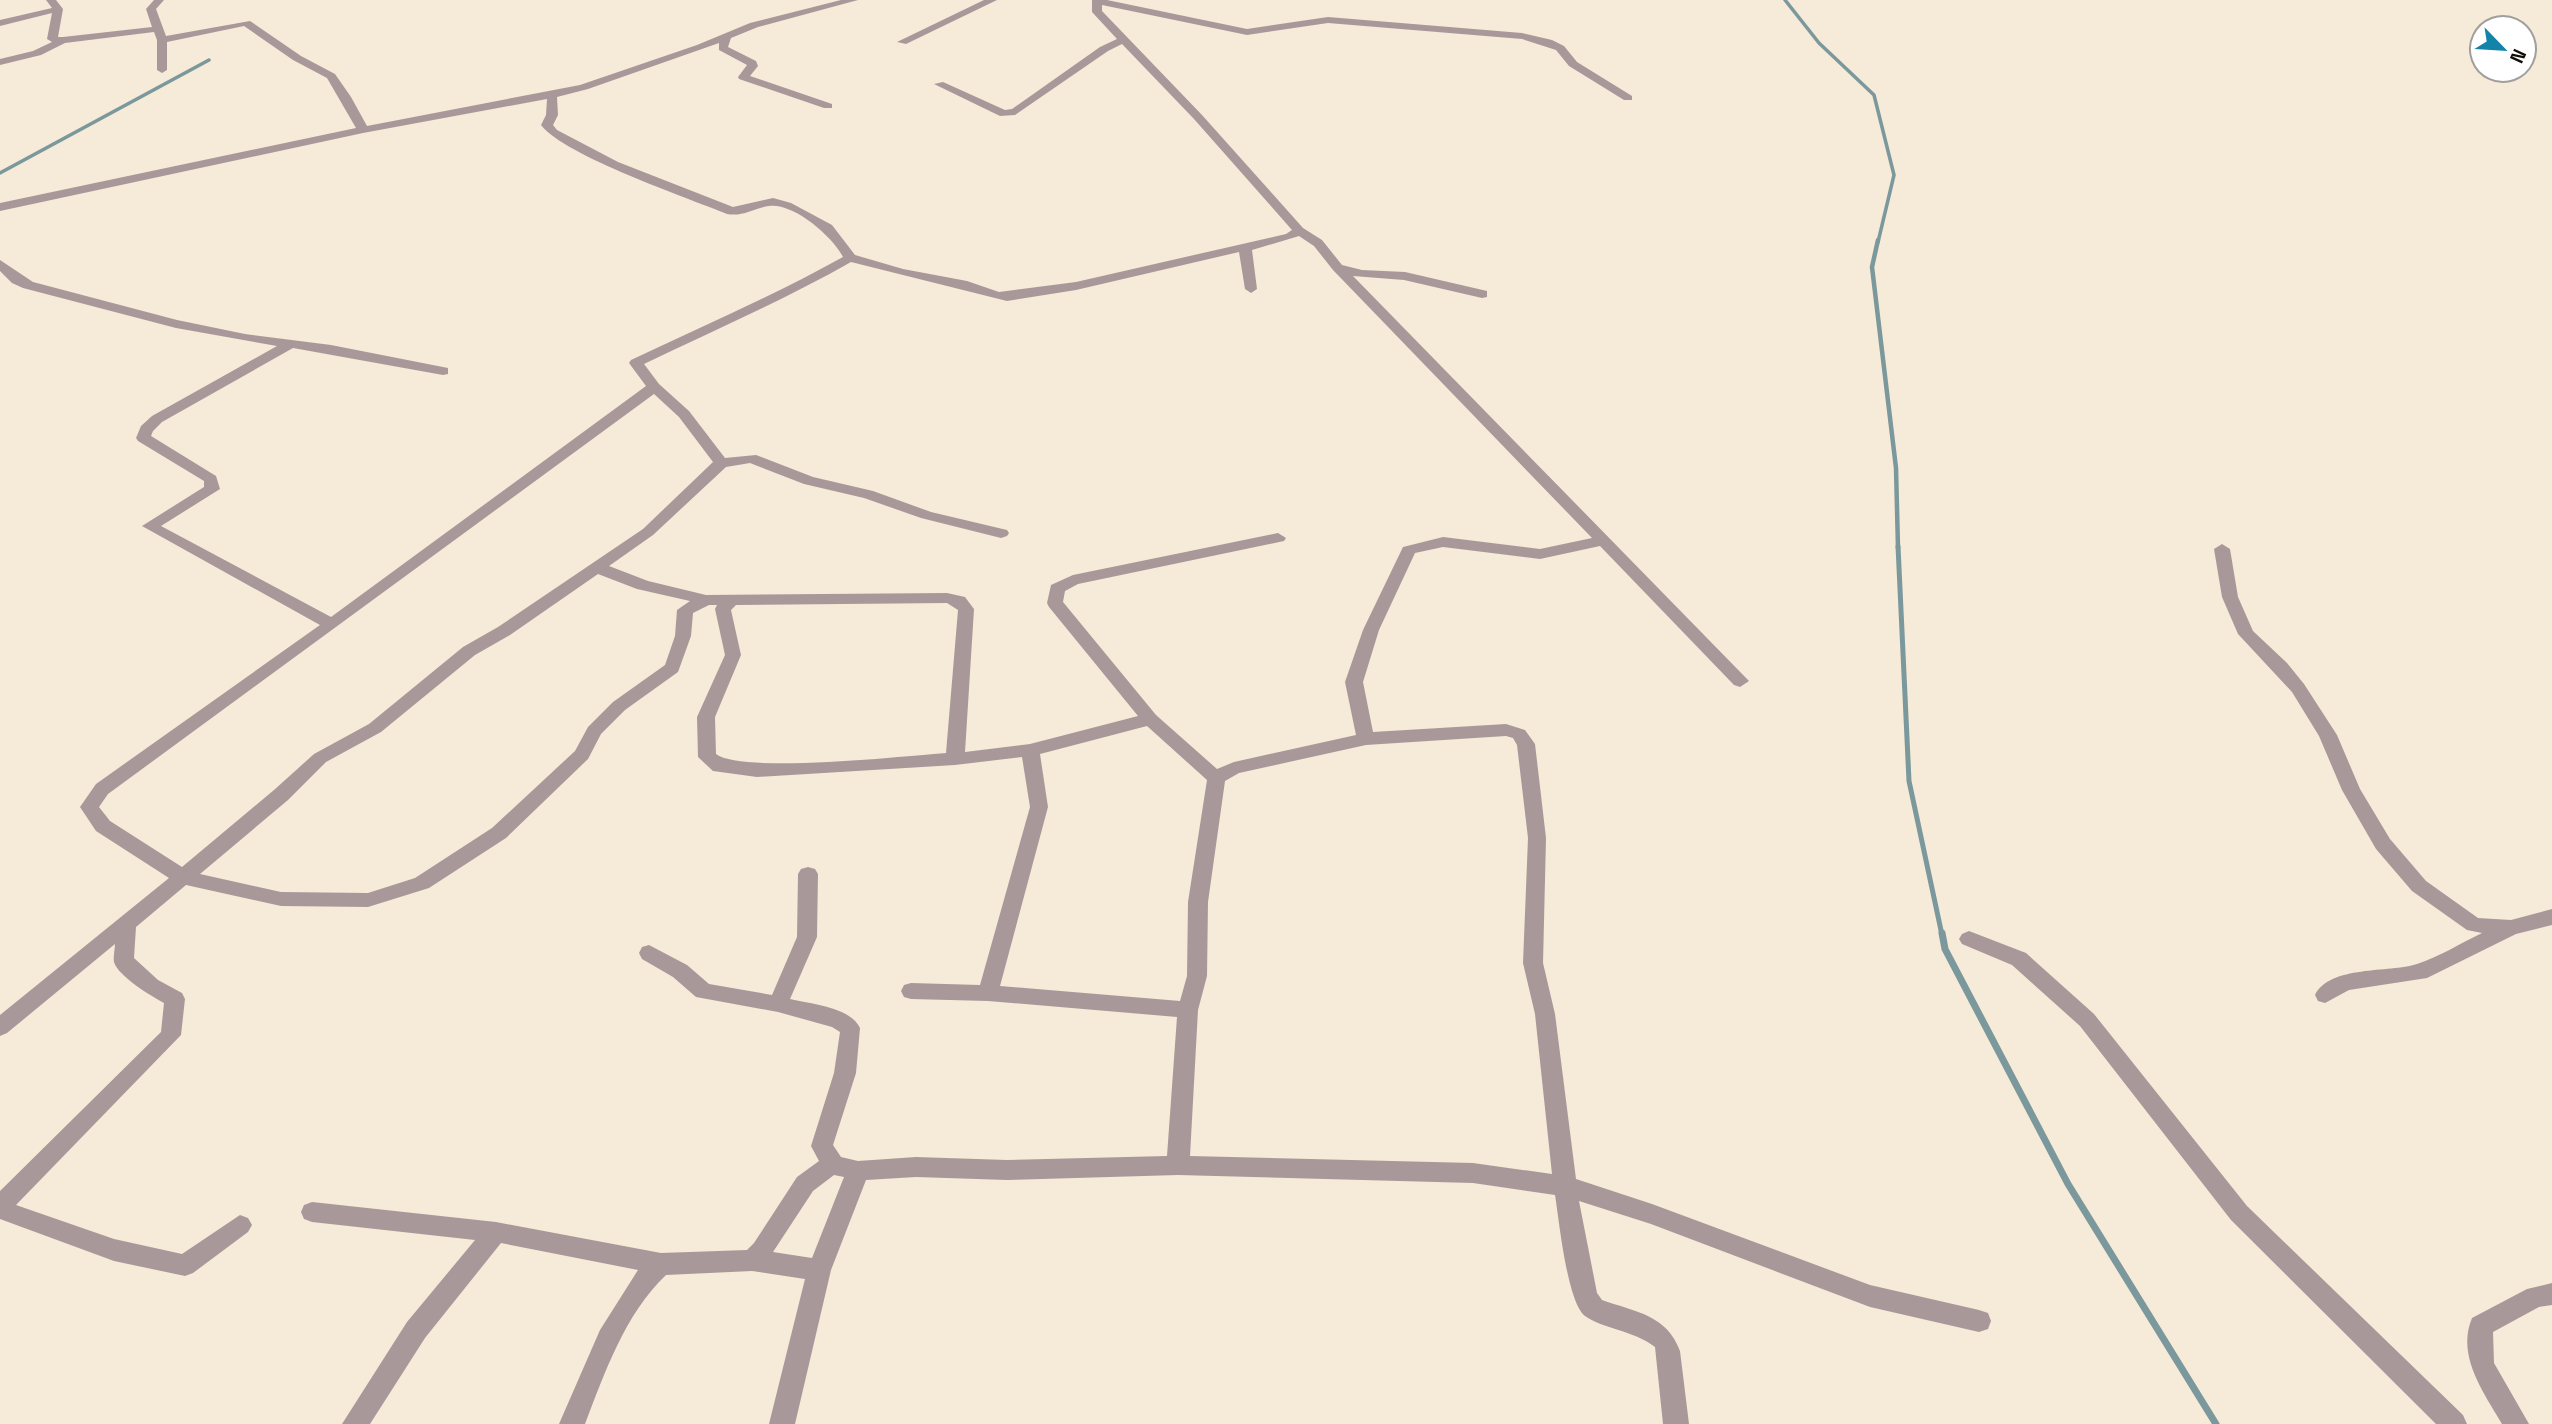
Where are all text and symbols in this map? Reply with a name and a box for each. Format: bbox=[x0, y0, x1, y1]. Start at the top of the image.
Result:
north arrow bbox=[2468, 14, 2538, 84]
text: N bbox=[2504, 45, 2532, 67]

